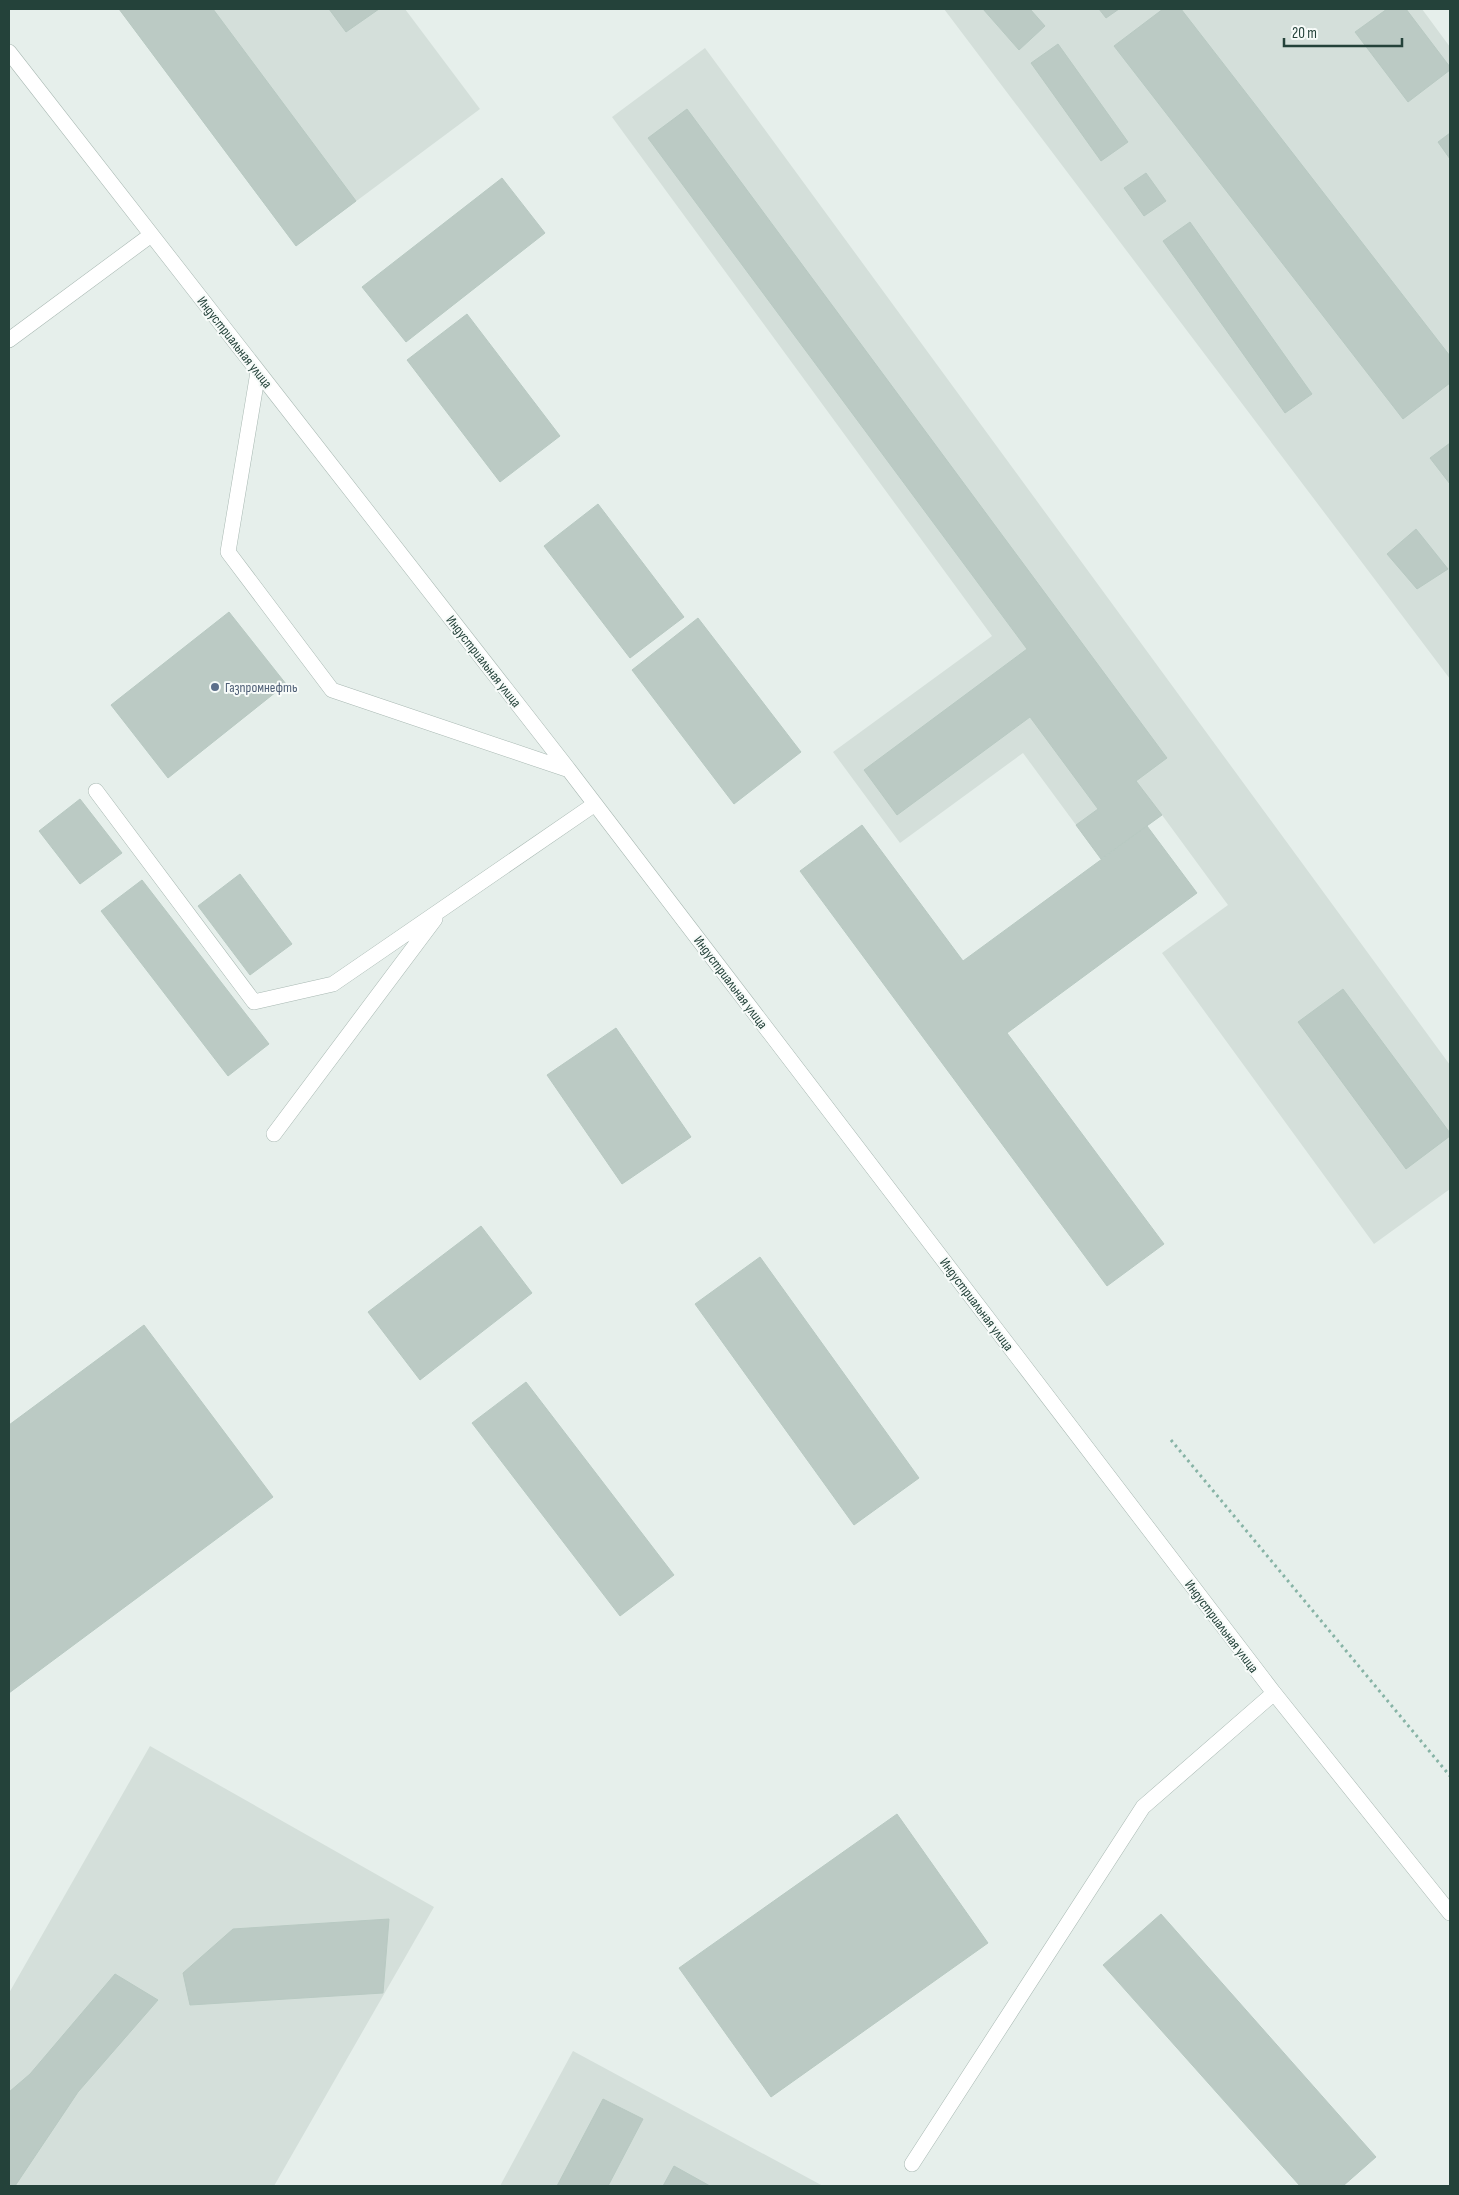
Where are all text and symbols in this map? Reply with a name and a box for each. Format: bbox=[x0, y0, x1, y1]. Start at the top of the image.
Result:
scale bar bbox=[1284, 15, 1402, 47]
text: 20 m bbox=[1292, 24, 1317, 43]
street label: Индустриальная улица bbox=[193, 293, 276, 392]
street label: Индустриальная улица bbox=[442, 612, 525, 711]
place label: Газпромнефть bbox=[225, 679, 298, 696]
marker: Газпромнефть bbox=[209, 681, 221, 693]
street label: Индустриальная улица bbox=[690, 932, 771, 1032]
street label: Индустриальная улица bbox=[936, 1254, 1017, 1354]
street label: Индустриальная улица bbox=[1181, 1576, 1262, 1676]

